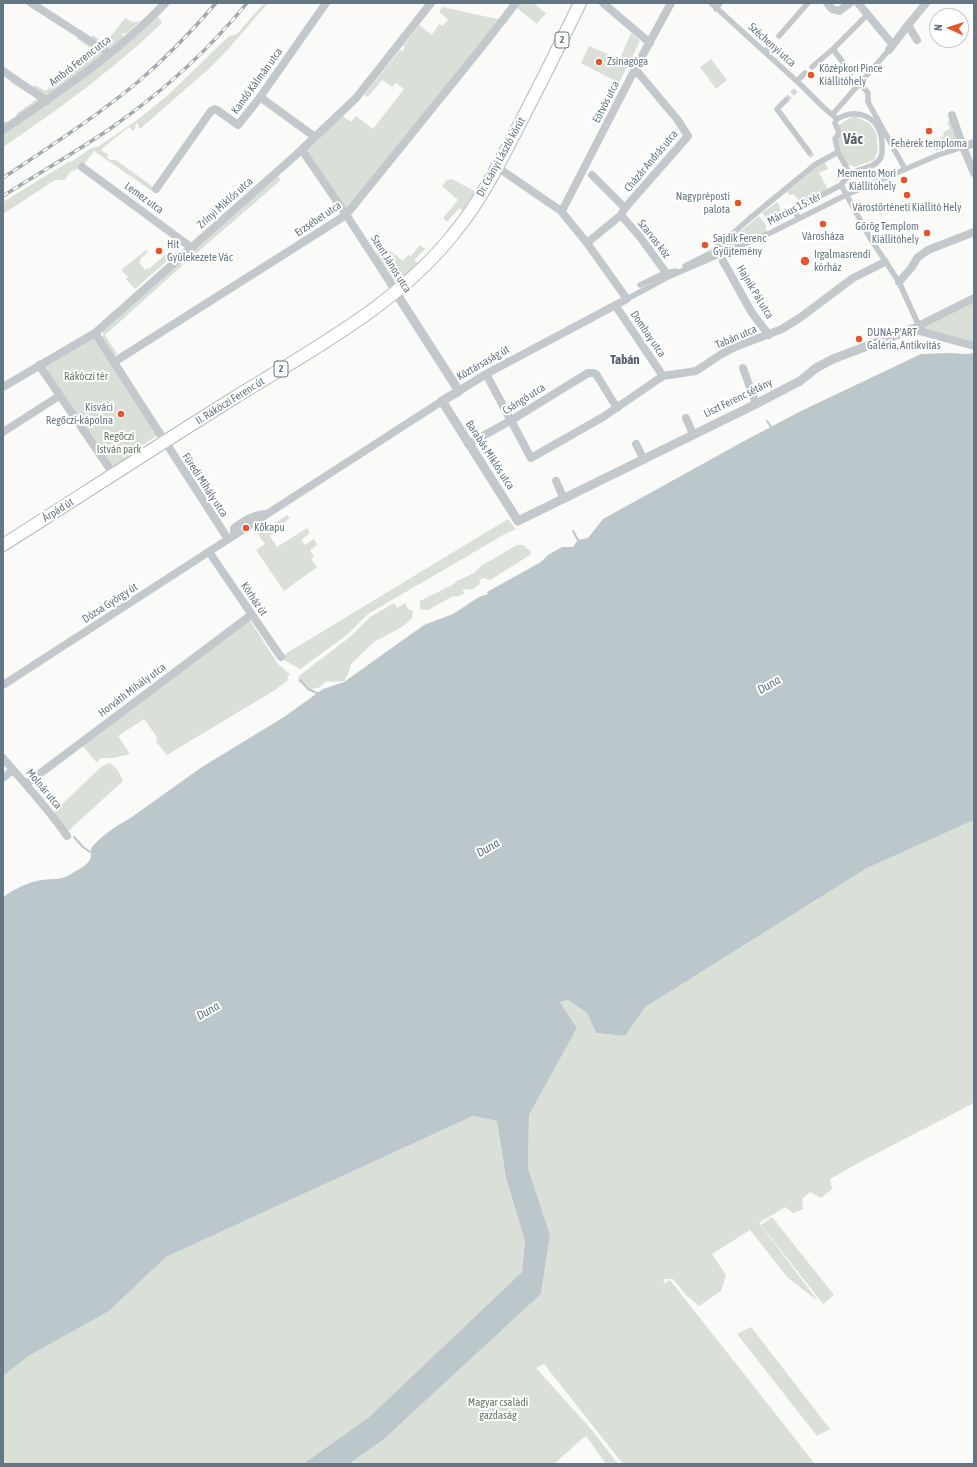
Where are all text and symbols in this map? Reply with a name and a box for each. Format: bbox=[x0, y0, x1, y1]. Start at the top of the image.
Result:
north arrow bbox=[929, 8, 969, 48]
street label: Széchenyi utca bbox=[746, 20, 798, 70]
text: N bbox=[932, 24, 944, 31]
road number: 2 bbox=[555, 32, 569, 48]
street label: Ambró Ferenc utca bbox=[47, 33, 113, 89]
street label: Kandó Kálmán utca bbox=[229, 46, 285, 116]
place label: Zsinagóga bbox=[607, 55, 648, 69]
marker: Zsinagóga bbox=[594, 57, 604, 67]
place label: Középkori Pince Kiállítóhely bbox=[819, 62, 882, 88]
marker: Középkori Pince Kiállítóhely bbox=[806, 70, 816, 80]
street label: Eötvös utca bbox=[590, 79, 622, 125]
street label: Dr. Csányi László körút bbox=[474, 115, 528, 199]
marker: Fehérek temploma bbox=[924, 126, 934, 136]
street label: Cházár András utca bbox=[621, 128, 681, 194]
district label: Vác bbox=[843, 130, 863, 148]
place label: Fehérek temploma bbox=[891, 137, 967, 151]
place label: Memento Mori Kiállítóhely bbox=[837, 167, 896, 193]
street label: Zrínyi Miklós utca bbox=[194, 175, 256, 231]
marker: Memento Mori Kiállítóhely bbox=[899, 175, 909, 185]
street label: Lemez utca bbox=[122, 179, 166, 217]
place label: Nagypréposti palota bbox=[676, 190, 730, 216]
street label: Március 15. tér bbox=[765, 190, 823, 228]
marker: Várostörténeti Kiállító Hely bbox=[902, 190, 912, 200]
marker: Nagypréposti palota bbox=[733, 198, 743, 208]
street label: Erzsébet utca bbox=[292, 199, 344, 239]
place label: Várostörténeti Kiállító Hely bbox=[852, 201, 962, 215]
street label: Szarvas köz bbox=[635, 217, 673, 261]
marker: Városháza bbox=[818, 219, 828, 229]
place label: Görög Templom Kiállítóhely bbox=[855, 220, 919, 246]
marker: Görög Templom Kiállítóhely bbox=[922, 228, 932, 238]
place label: Városháza bbox=[802, 230, 844, 244]
place label: Sajdik Ferenc Gyűjtemény bbox=[713, 232, 766, 258]
street label: Szent János utca bbox=[368, 233, 414, 295]
place label: Hit Gyülekezete Vác bbox=[167, 238, 233, 264]
marker: Sajdik Ferenc Gyűjtemény bbox=[700, 240, 710, 250]
marker: Hit Gyülekezete Vác bbox=[154, 246, 164, 256]
place label: Irgalmasrendi kórház bbox=[814, 248, 870, 274]
marker: Irgalmasrendi kórház bbox=[799, 255, 811, 267]
street label: Hajnik Pál utca bbox=[734, 263, 776, 321]
street label: Dombay utca bbox=[628, 308, 668, 360]
street label: Tabán utca bbox=[713, 322, 759, 352]
place label: DUNA-P'ART Galéria, Antikvitás bbox=[867, 326, 941, 352]
marker: DUNA-P'ART Galéria, Antikvitás bbox=[854, 334, 864, 344]
street label: Köztársaság út bbox=[454, 343, 512, 383]
district label: Tabán bbox=[610, 352, 640, 368]
road number: 2 bbox=[274, 361, 288, 377]
park label: Rákóczi tér bbox=[64, 370, 108, 384]
street label: II. Rákóczi Ferenc út bbox=[193, 375, 267, 427]
street label: Liszt Ferenc sétány bbox=[702, 376, 774, 420]
street label: Csángó utca bbox=[500, 381, 548, 417]
place label: Kisváci Regőczi-kápolna bbox=[46, 401, 113, 427]
marker: Kisváci Regőczi-kápolna bbox=[116, 409, 126, 419]
street label: Barabás Miklós utca bbox=[463, 418, 517, 492]
park label: Regőczi István park bbox=[97, 430, 141, 456]
street label: Füredi Mihály utca bbox=[179, 450, 231, 520]
street label: Árpád út bbox=[40, 495, 76, 525]
place label: Kőkapu bbox=[254, 521, 285, 535]
marker: Kőkapu bbox=[241, 523, 251, 533]
street label: Dózsa György út bbox=[80, 580, 140, 626]
street label: Kórház út bbox=[238, 580, 270, 618]
street label: Horváth Mihály utca bbox=[96, 660, 168, 720]
water label: Duna bbox=[755, 673, 783, 697]
street label: Molnár utca bbox=[23, 766, 65, 812]
water label: Duna bbox=[474, 836, 502, 860]
water label: Duna bbox=[194, 999, 222, 1023]
park label: Magyar családi gazdaság bbox=[468, 1396, 528, 1422]

